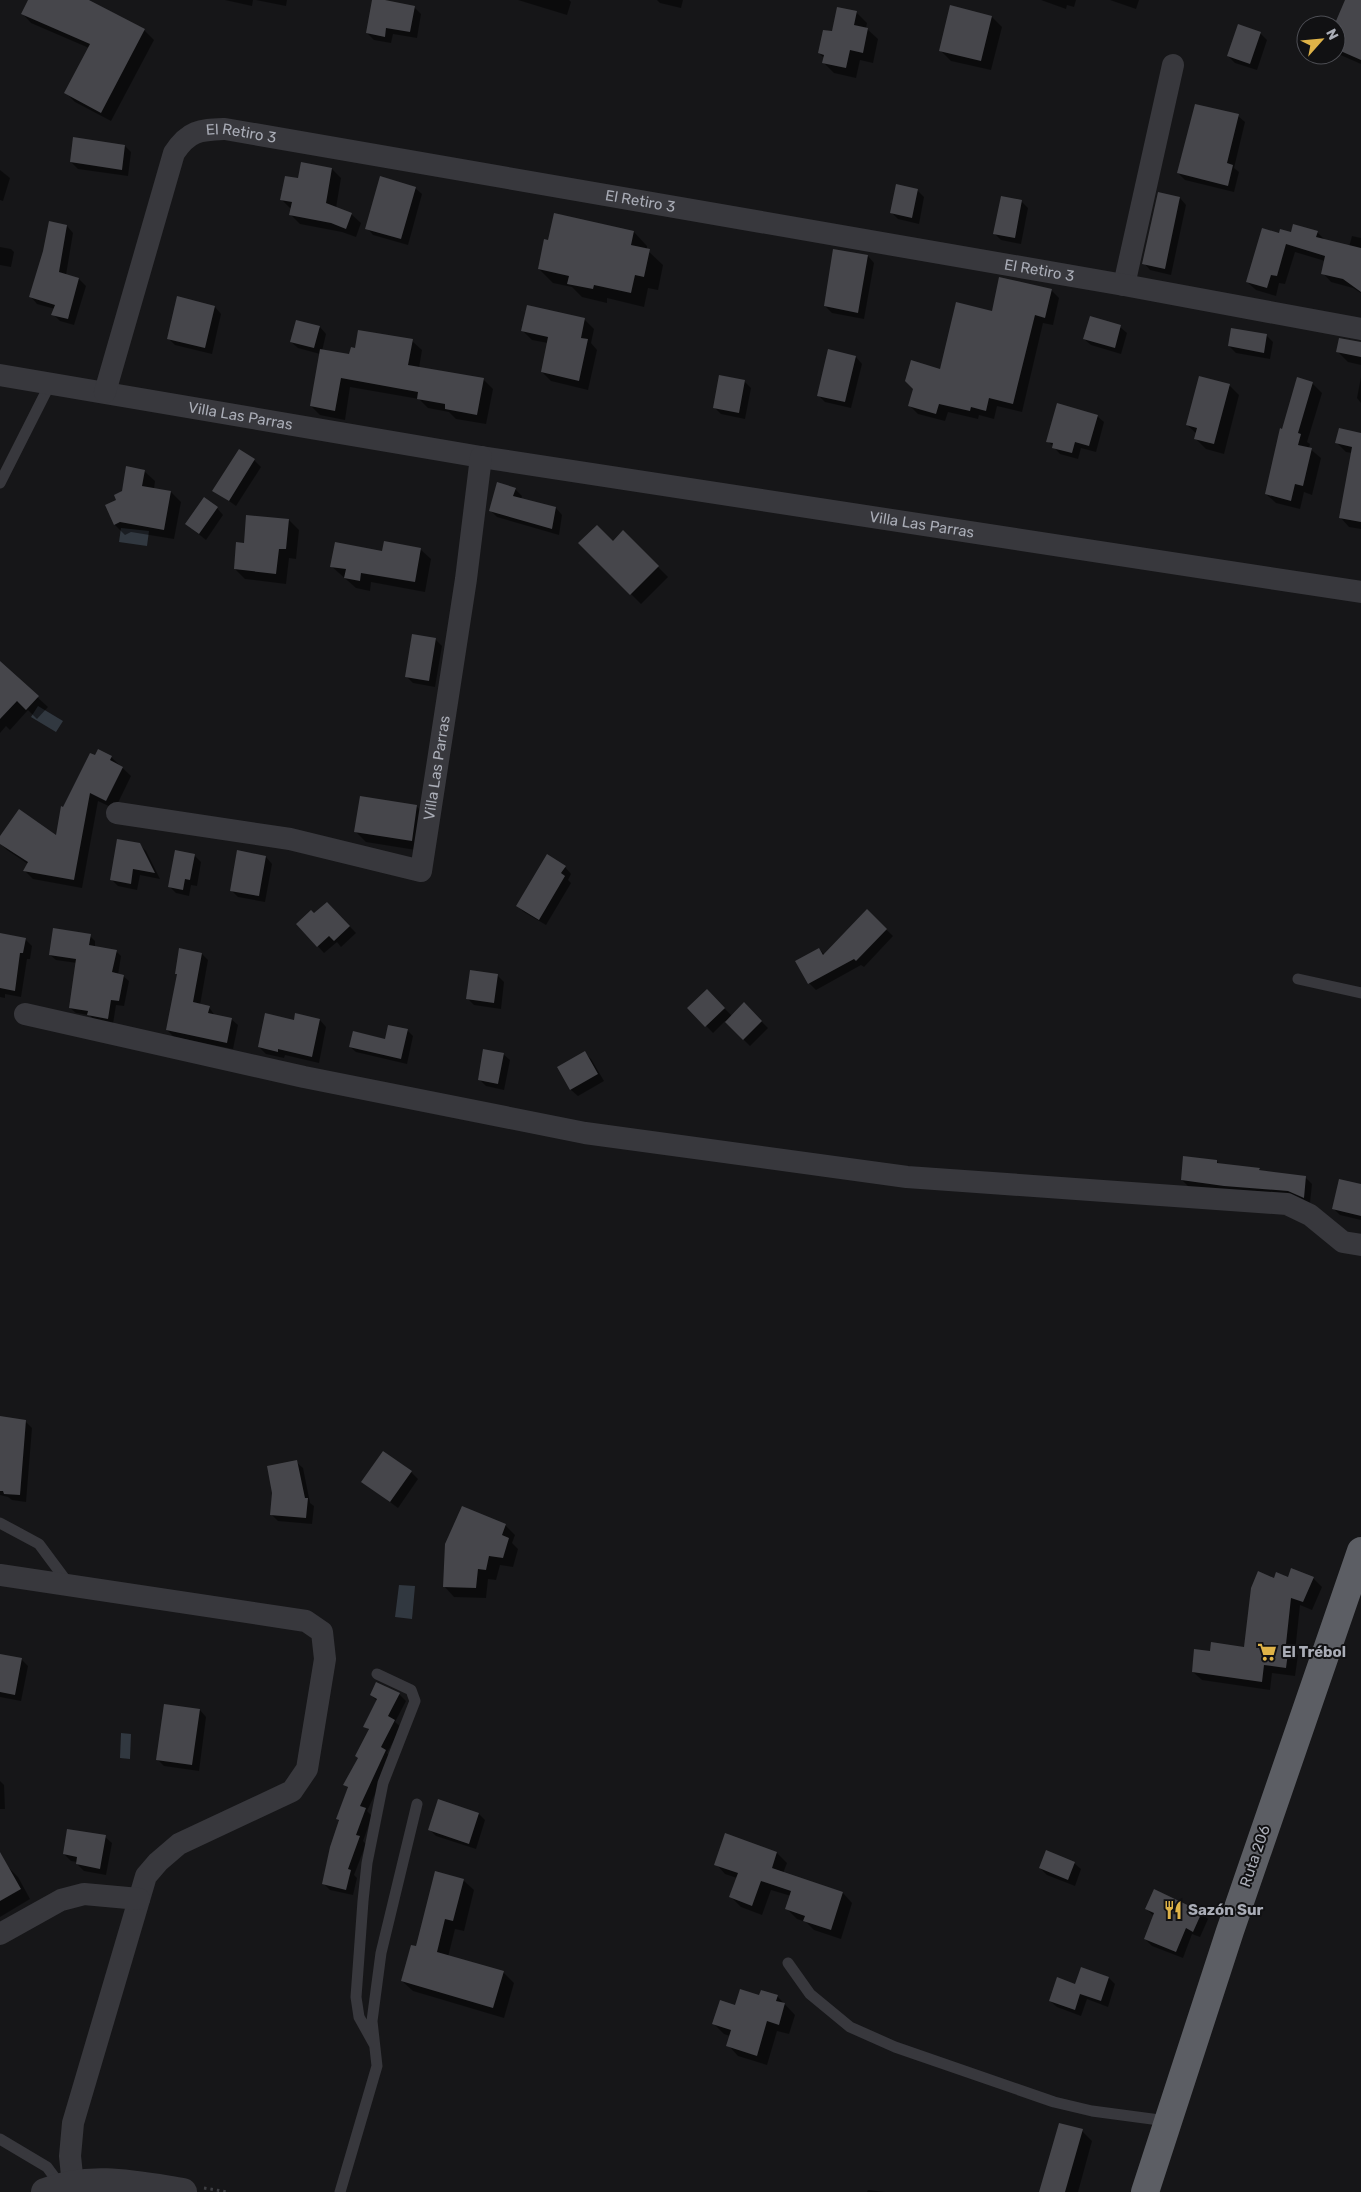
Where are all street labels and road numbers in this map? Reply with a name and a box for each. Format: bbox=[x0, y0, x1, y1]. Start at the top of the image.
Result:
street label: El Retiro 3 bbox=[205, 120, 278, 147]
street label: El Retiro 3 bbox=[604, 186, 677, 216]
street label: El Retiro 3 bbox=[1003, 255, 1076, 285]
street label: Villa Las Parras bbox=[187, 398, 295, 434]
street label: Villa Las Parras bbox=[868, 508, 976, 542]
street label: Villa Las Parras bbox=[420, 714, 454, 822]
street label: Ruta 206 bbox=[1236, 1823, 1274, 1889]

